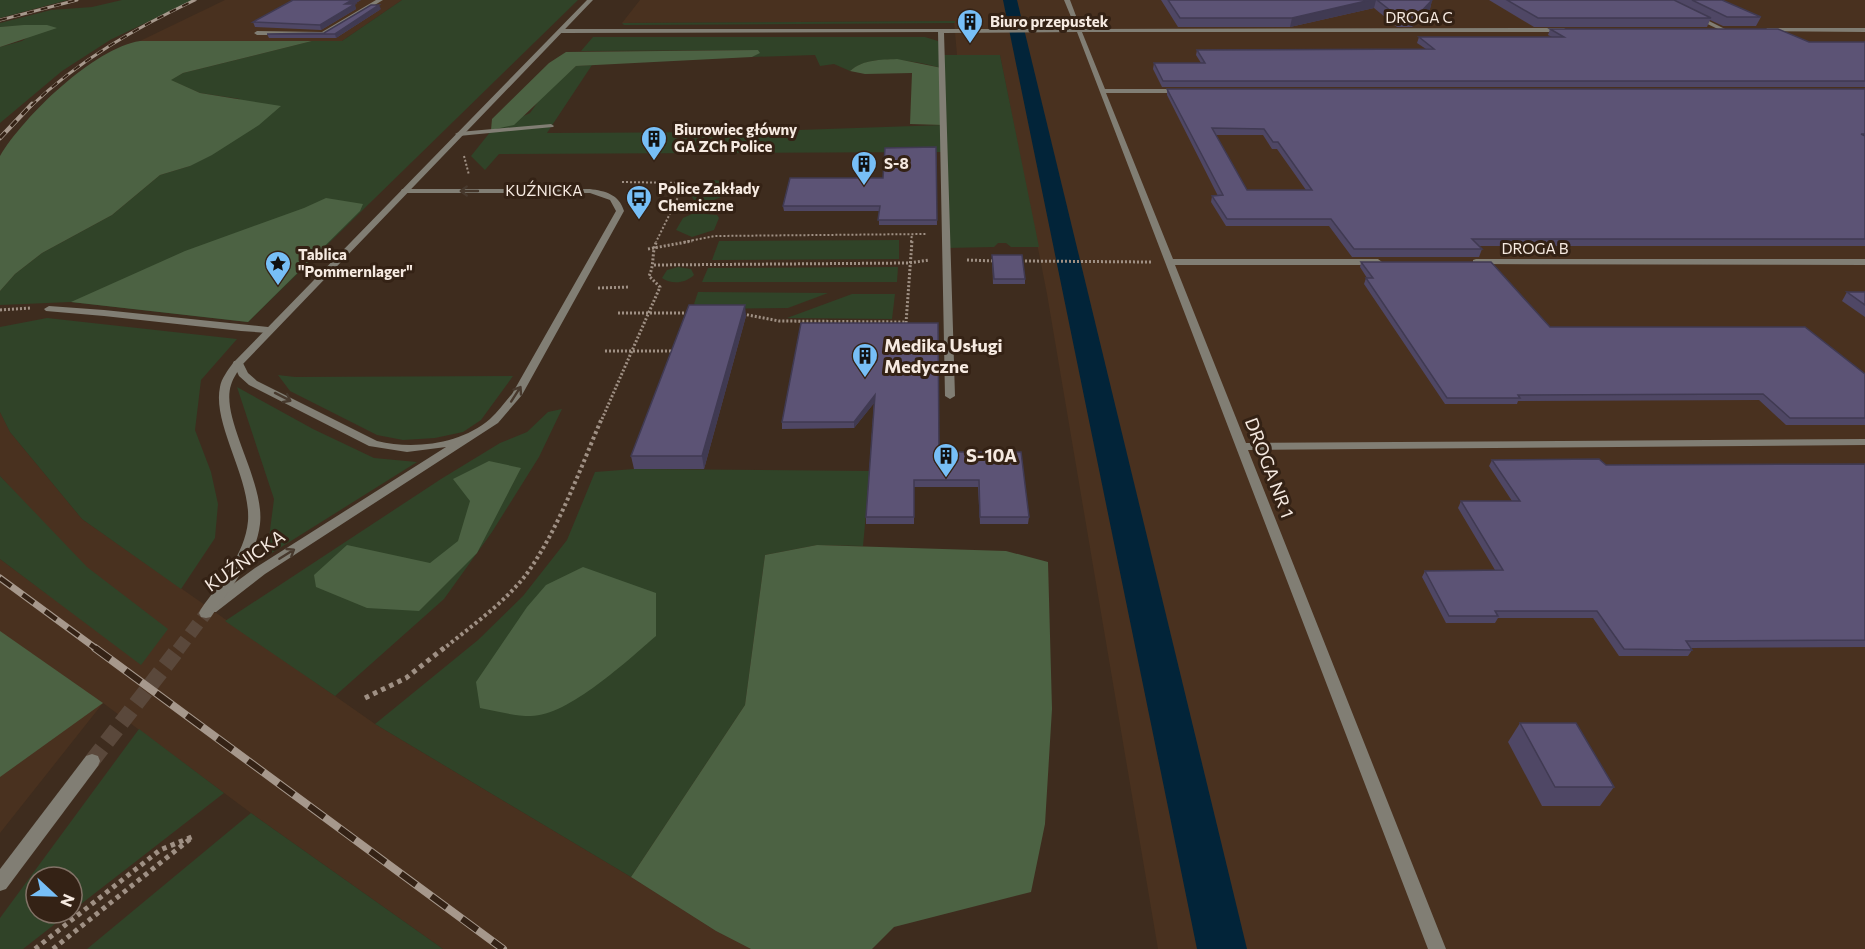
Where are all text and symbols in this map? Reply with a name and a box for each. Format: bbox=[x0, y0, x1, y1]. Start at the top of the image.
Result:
building icon: Biuro przepustek bbox=[955, 7, 985, 45]
street label: DROGA C bbox=[1385, 8, 1453, 26]
place label: Biuro przepustek bbox=[990, 12, 1109, 30]
place label: Biurowiec główny GA ZCh Police bbox=[674, 120, 798, 155]
building icon: Biurowiec główny GA ZCh Police bbox=[639, 124, 669, 162]
building icon: S-8 bbox=[849, 149, 879, 187]
place label: S-8 bbox=[884, 154, 909, 172]
place label: Police Zakłady Chemiczne bbox=[658, 179, 761, 214]
street label: KUŹNICKA bbox=[505, 180, 583, 199]
bus stop icon: Police Zakłady Chemiczne bbox=[624, 183, 654, 221]
one-way arrow bbox=[460, 185, 480, 197]
street label: DROGA B bbox=[1501, 239, 1569, 257]
place label: Tablica "Pommernlager" bbox=[298, 245, 413, 280]
place icon: Tablica "Pommernlager" bbox=[263, 249, 293, 287]
place label: Medika Usługi Medyczne bbox=[884, 334, 1003, 377]
building icon: Medika Usługi Medyczne bbox=[850, 341, 880, 379]
one-way arrow bbox=[511, 386, 523, 403]
one-way arrow bbox=[273, 392, 291, 404]
street label: DROGA NR 1 bbox=[1241, 414, 1299, 521]
building icon: S-10A bbox=[931, 441, 961, 479]
place label: S-10A bbox=[966, 444, 1017, 466]
street label: KUŹNICKA bbox=[200, 525, 289, 596]
one-way arrow bbox=[278, 548, 295, 560]
north arrow bbox=[24, 865, 84, 925]
text: N bbox=[57, 892, 79, 910]

